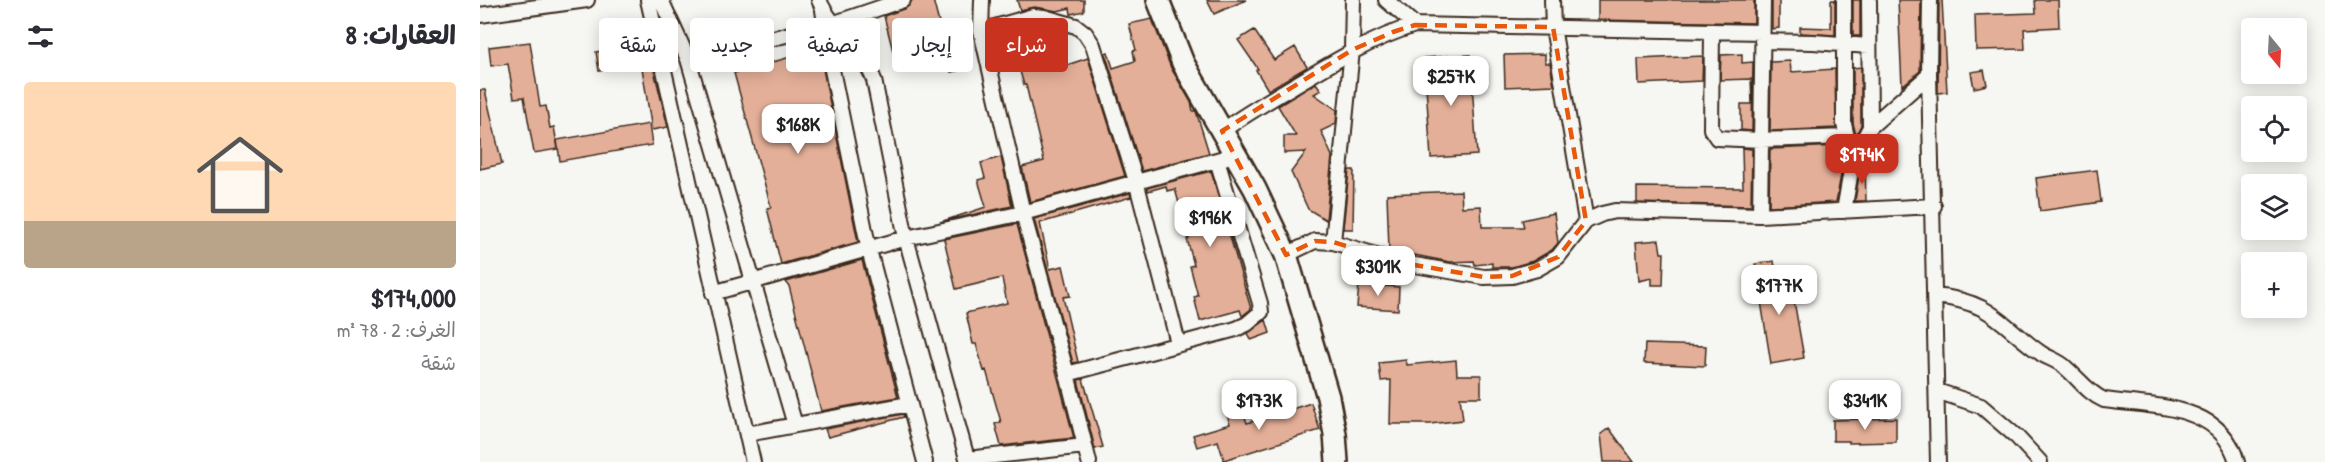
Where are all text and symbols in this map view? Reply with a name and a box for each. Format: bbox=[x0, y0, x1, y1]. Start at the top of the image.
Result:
text: العقارات: 8 bbox=[346, 17, 456, 52]
chip: شقة bbox=[599, 18, 678, 72]
chip: جديد bbox=[690, 18, 774, 72]
chip: تصفية bbox=[786, 18, 880, 72]
chip: إيجار bbox=[892, 18, 973, 72]
chip: شراء bbox=[985, 18, 1068, 72]
north arrow bbox=[2241, 18, 2307, 84]
map controls bbox=[2241, 18, 2307, 318]
icon: filters bbox=[24, 20, 57, 53]
pin: $257K bbox=[1409, 56, 1493, 107]
text: $257K bbox=[1427, 62, 1475, 89]
button: locate bbox=[2241, 96, 2307, 162]
pin: $168K bbox=[756, 104, 840, 155]
text: $168K bbox=[776, 110, 820, 137]
icon: home bbox=[186, 121, 294, 229]
pin: $174K bbox=[1820, 134, 1904, 185]
text: $174K bbox=[1839, 140, 1885, 167]
button: layers bbox=[2241, 174, 2307, 240]
pin: $196K bbox=[1168, 197, 1252, 248]
text: $196K bbox=[1188, 203, 1232, 230]
pin: $301K bbox=[1336, 246, 1420, 297]
text: $301K bbox=[1355, 252, 1401, 279]
button: + bbox=[2241, 252, 2307, 318]
pin: $177K bbox=[1737, 265, 1821, 316]
text: $177K bbox=[1755, 271, 1803, 298]
text: $174,000 bbox=[371, 280, 456, 315]
text: الغرف: 2 · 78 m² bbox=[337, 316, 456, 343]
text: شقة bbox=[421, 349, 456, 376]
pin: $173K bbox=[1217, 380, 1301, 431]
pin: $341K bbox=[1823, 380, 1907, 431]
text: $173K bbox=[1236, 386, 1282, 413]
text: $341K bbox=[1843, 386, 1887, 413]

